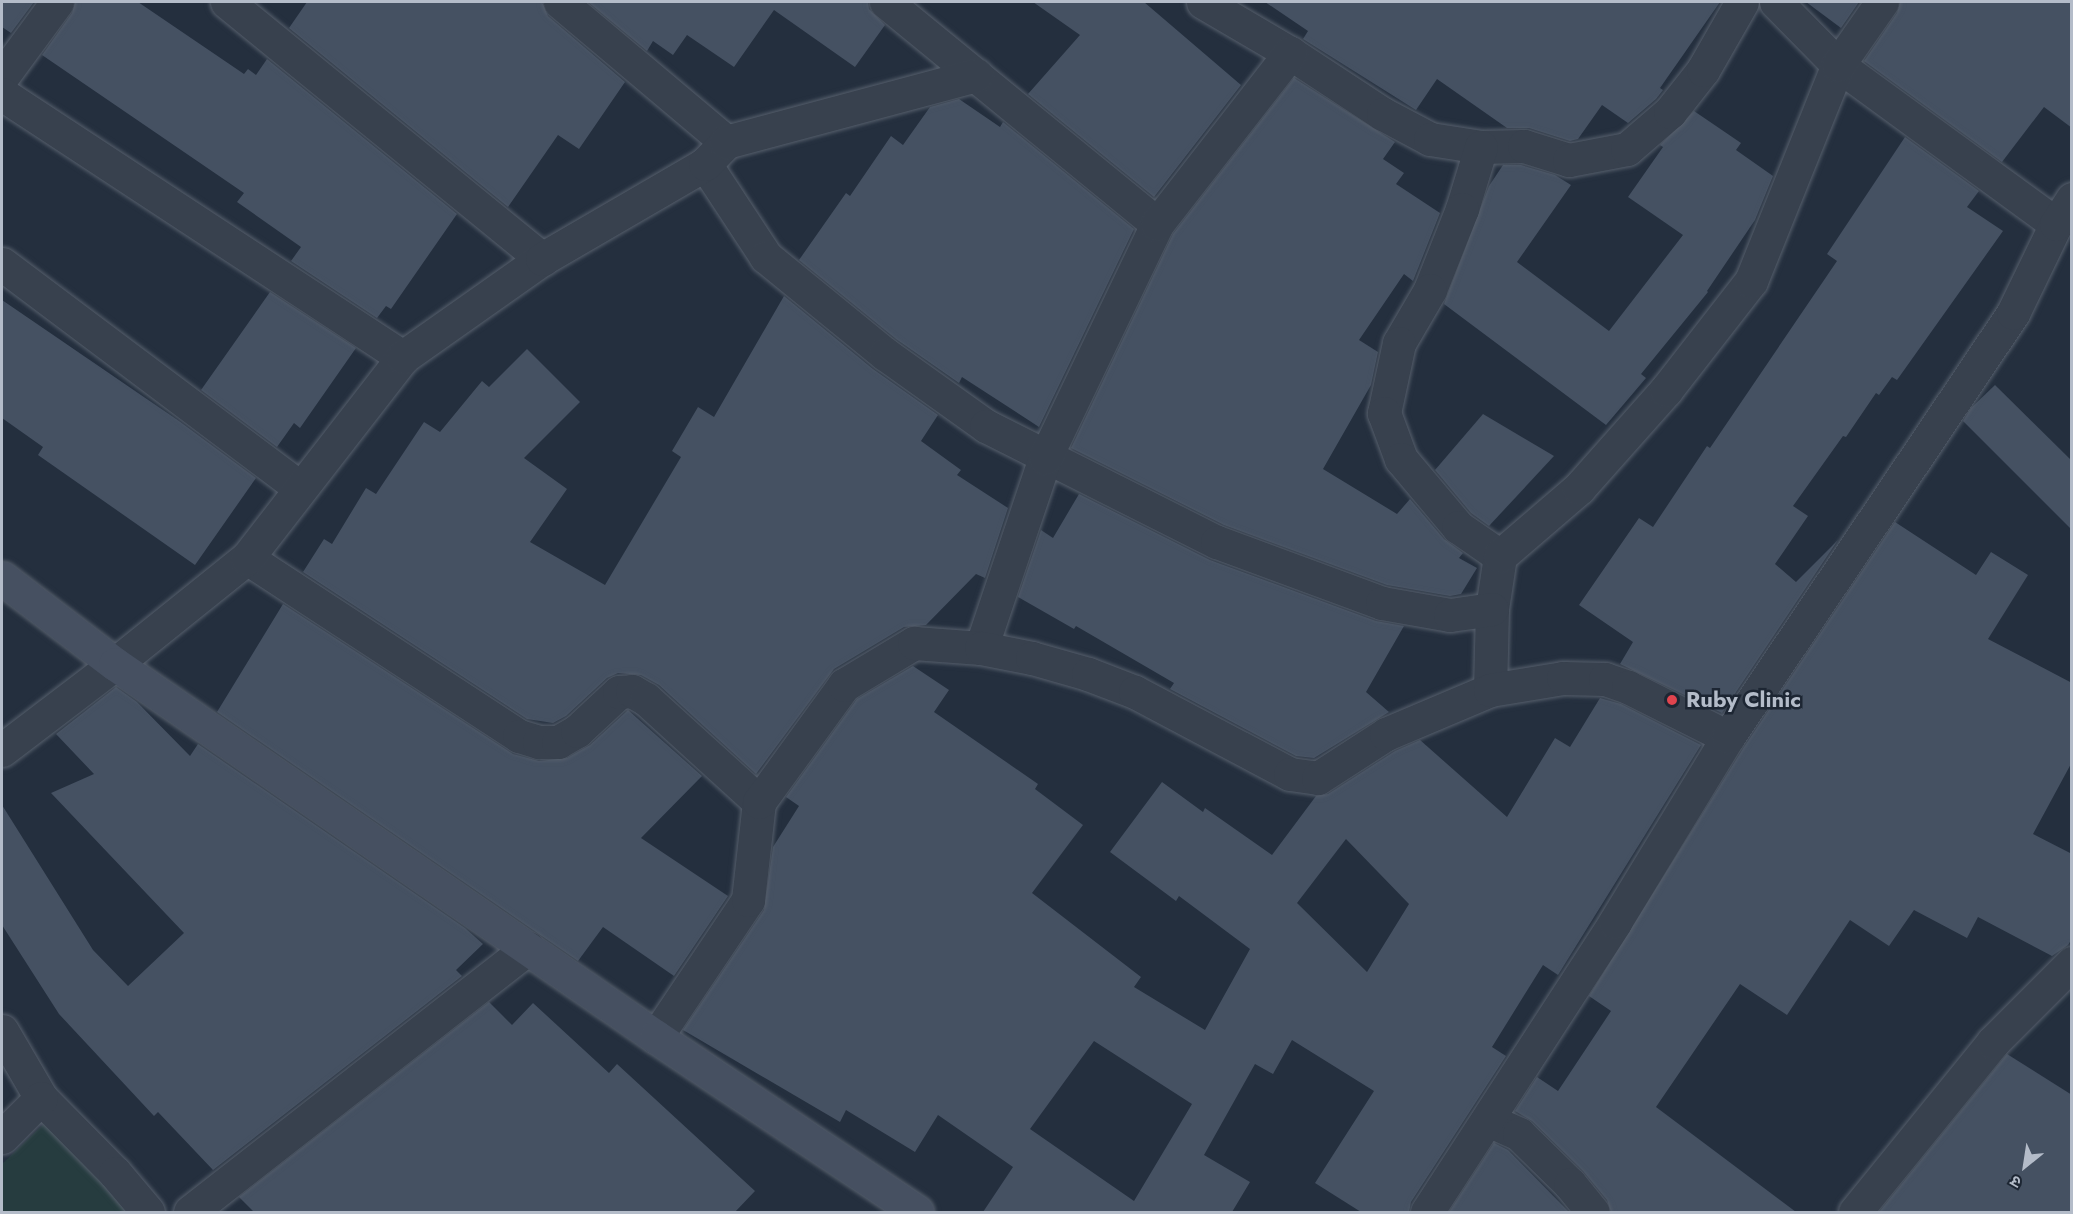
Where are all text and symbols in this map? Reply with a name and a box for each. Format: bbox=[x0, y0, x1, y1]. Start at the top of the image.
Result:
place label: Ruby Clinic bbox=[1686, 687, 1801, 713]
marker: Ruby Clinic bbox=[1663, 691, 1681, 709]
north arrow bbox=[1995, 1136, 2055, 1196]
text: उ bbox=[2006, 1170, 2026, 1194]

